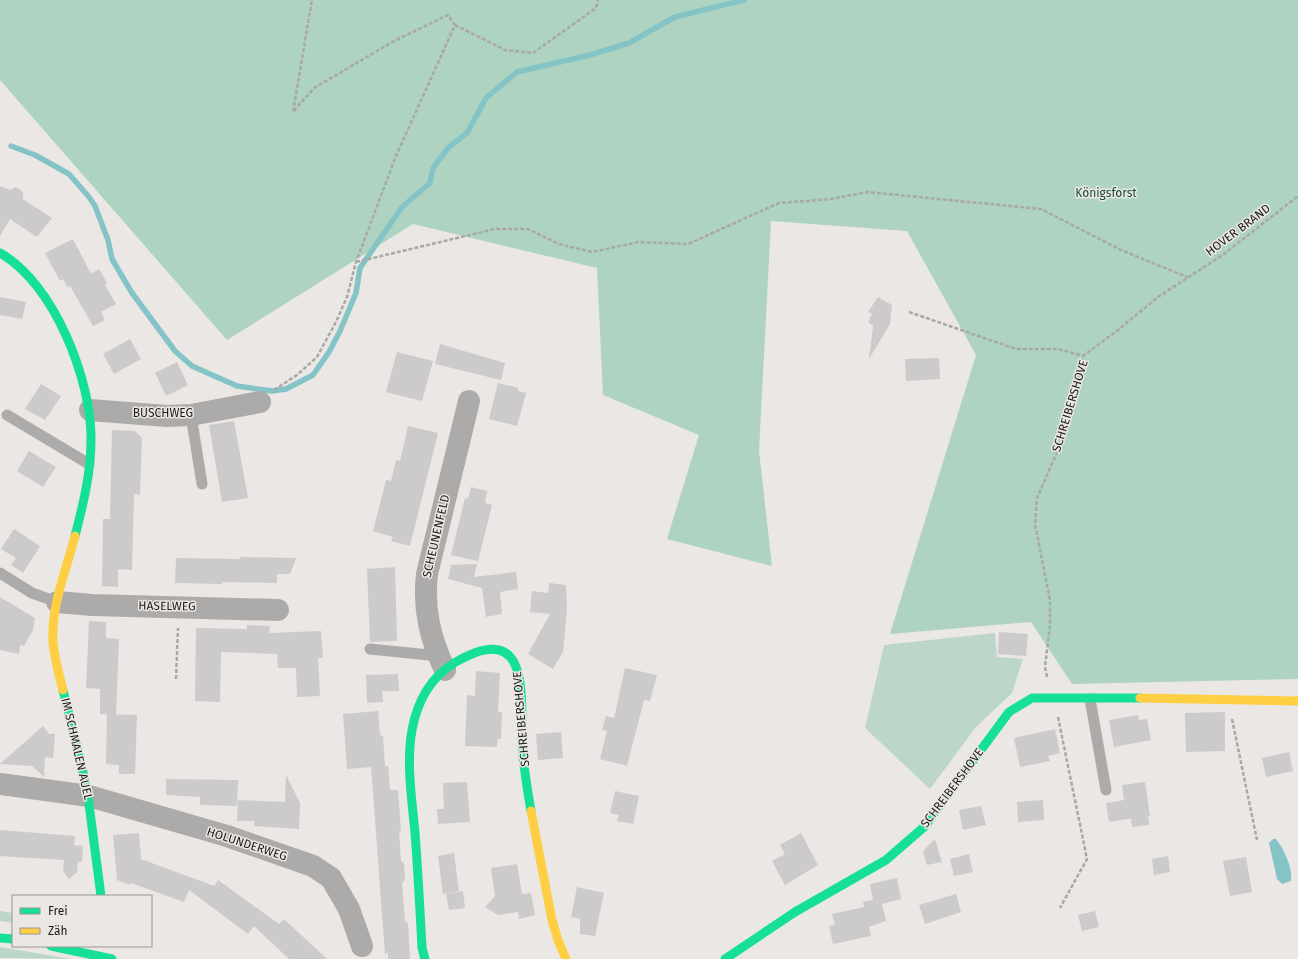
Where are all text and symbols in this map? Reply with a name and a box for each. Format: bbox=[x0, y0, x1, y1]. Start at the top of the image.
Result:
park label: Königsforst bbox=[1075, 186, 1137, 200]
street label: HOVER BRAND bbox=[1203, 201, 1273, 259]
street label: SCHREIBERSHOVE bbox=[1049, 358, 1091, 454]
street label: BUSCHWEG bbox=[133, 406, 193, 420]
street label: SCHEUNENFELD bbox=[420, 493, 452, 579]
street label: HASELWEG bbox=[138, 599, 196, 613]
street label: SCHREIBERSHOVE bbox=[510, 671, 532, 767]
street label: IM SCHMALEN AUEL bbox=[58, 696, 96, 802]
street label: SCHREIBERSHOVE bbox=[918, 746, 986, 830]
street label: HOLUNDERWEG bbox=[205, 824, 289, 864]
legend bbox=[12, 895, 152, 947]
text: Frei bbox=[48, 904, 68, 918]
text: Zäh bbox=[48, 924, 68, 938]

